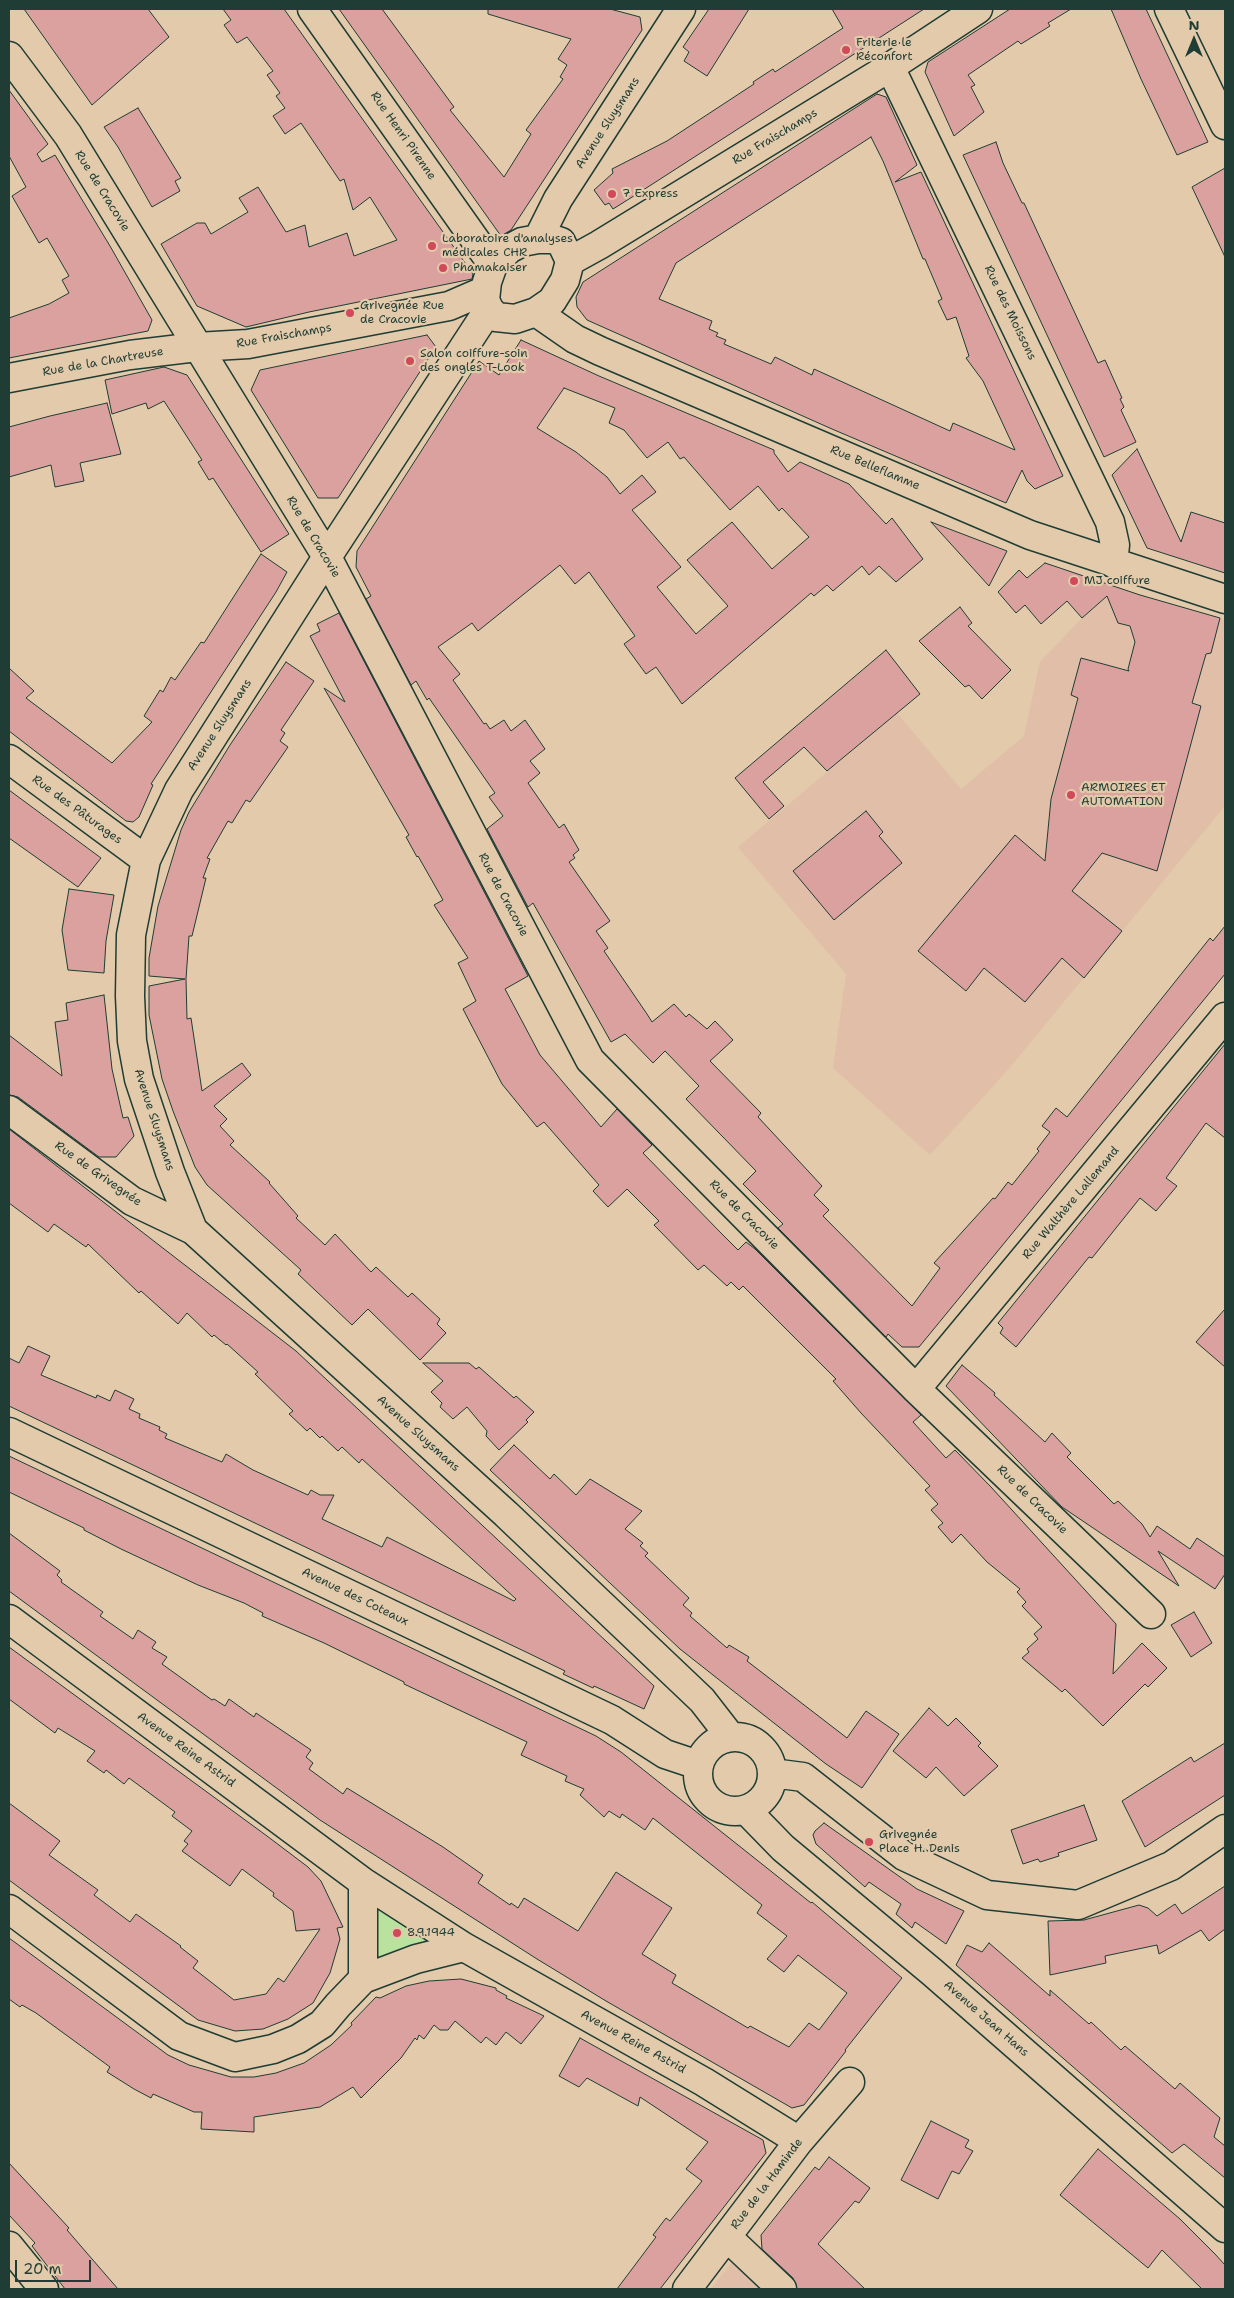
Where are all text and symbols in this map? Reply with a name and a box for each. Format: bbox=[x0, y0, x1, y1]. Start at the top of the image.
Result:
north arrow bbox=[1169, 15, 1219, 65]
text: N bbox=[1188, 16, 1200, 34]
place label: Friterie le Réconfort bbox=[856, 36, 913, 64]
marker: Friterie le Réconfort bbox=[840, 44, 852, 56]
street label: Avenue Sluysmans bbox=[573, 74, 643, 172]
street label: Rue Henri Pirenne bbox=[367, 89, 439, 183]
street label: Rue Fraischamps bbox=[730, 106, 820, 168]
street label: Rue de Cracovie bbox=[71, 148, 133, 234]
place label: 7 Express bbox=[622, 187, 678, 201]
marker: 7 Express bbox=[606, 188, 618, 200]
place label: Laboratoire d'analyses médicales CHR bbox=[442, 232, 573, 260]
marker: Laboratoire d'analyses médicales CHR bbox=[426, 240, 438, 252]
place label: Phamakaiser bbox=[453, 261, 527, 275]
marker: Phamakaiser bbox=[437, 262, 449, 274]
street label: Rue des Moissons bbox=[981, 263, 1039, 363]
place label: Grivegnée Rue de Cracovie bbox=[360, 299, 444, 327]
marker: Grivegnée Rue de Cracovie bbox=[344, 307, 356, 319]
street label: Rue Fraischamps bbox=[235, 321, 333, 351]
street label: Rue de la Chartreuse bbox=[41, 344, 165, 380]
place label: Salon coiffure-soin des ongles T-Look bbox=[420, 347, 528, 375]
marker: Salon coiffure-soin des ongles T-Look bbox=[404, 355, 416, 367]
street label: Rue Belleflamme bbox=[828, 443, 922, 493]
street label: Rue de Cracovie bbox=[283, 494, 343, 580]
place label: MJ coiffure bbox=[1084, 574, 1150, 588]
marker: MJ coiffure bbox=[1068, 575, 1080, 587]
street label: Avenue Sluysmans bbox=[185, 676, 255, 774]
street label: Rue des Pâturages bbox=[29, 773, 125, 847]
place label: ARMOIRES ET AUTOMATION bbox=[1081, 781, 1166, 809]
marker: ARMOIRES ET AUTOMATION bbox=[1065, 789, 1077, 801]
street label: Rue de Cracovie bbox=[475, 851, 531, 939]
street label: Avenue Sluysmans bbox=[131, 1067, 177, 1173]
street label: Rue de Grivegnée bbox=[52, 1139, 144, 1209]
street label: Rue Walthère Lallemand bbox=[1020, 1144, 1122, 1262]
street label: Rue de Cracovie bbox=[706, 1177, 782, 1253]
street label: Avenue Sluysmans bbox=[373, 1393, 463, 1475]
street label: Rue de Cracovie bbox=[994, 1463, 1070, 1537]
street label: Avenue des Coteaux bbox=[299, 1565, 411, 1629]
street label: Avenue Reine Astrid bbox=[134, 1710, 238, 1790]
place label: Grivegnée Place H. Denis bbox=[879, 1828, 960, 1856]
marker: Grivegnée Place H. Denis bbox=[863, 1836, 875, 1848]
place label: 8.9.1944 bbox=[407, 1926, 455, 1940]
marker: 8.9.1944 bbox=[391, 1927, 403, 1939]
street label: Avenue Jean Hans bbox=[940, 1978, 1032, 2060]
street label: Avenue Reine Astrid bbox=[578, 2007, 688, 2077]
street label: Rue de la Haminde bbox=[728, 2136, 806, 2232]
scale bar bbox=[18, 2250, 94, 2282]
text: 20 m bbox=[23, 2259, 62, 2279]

